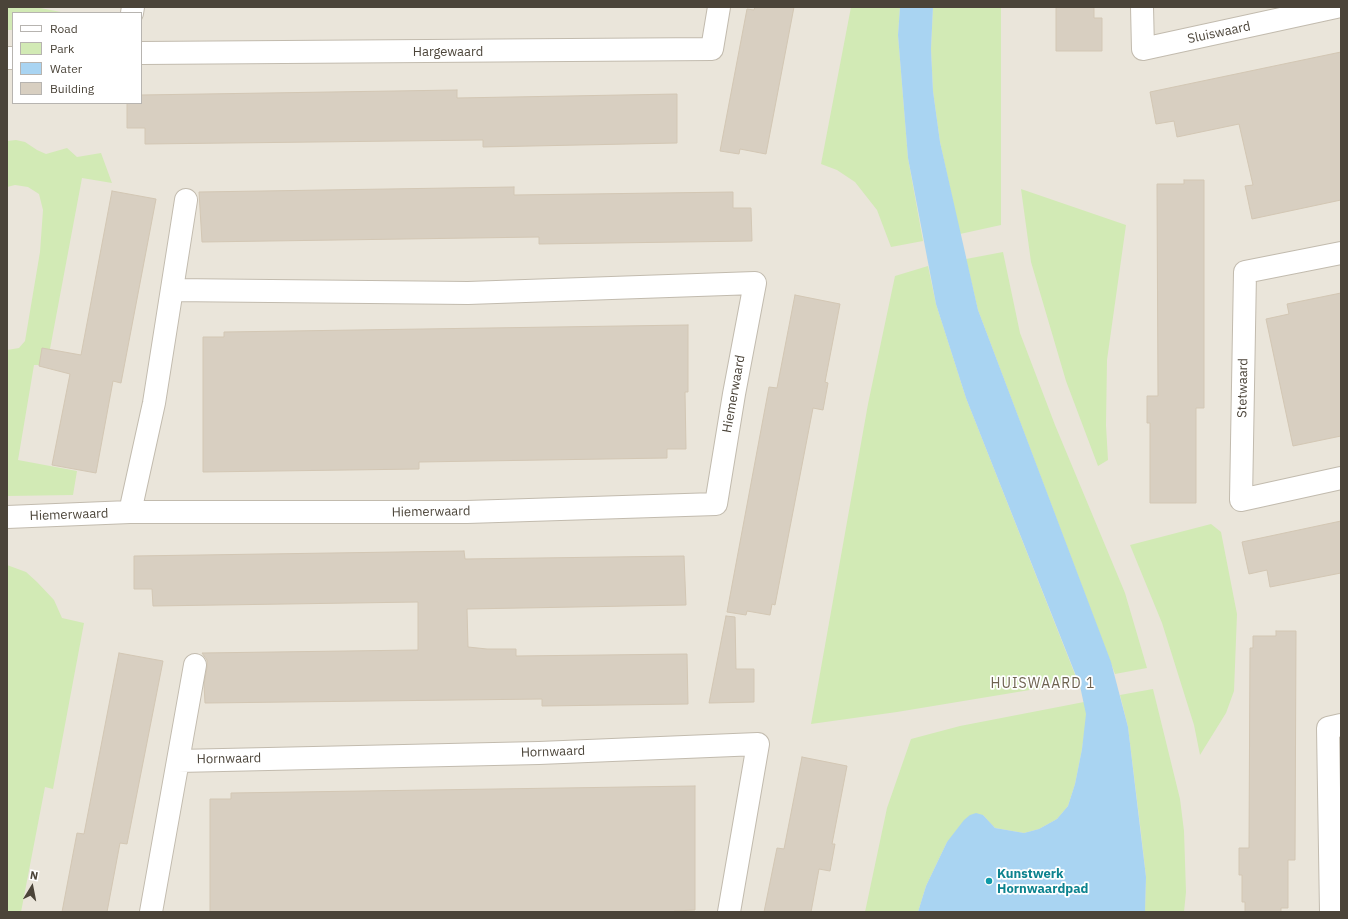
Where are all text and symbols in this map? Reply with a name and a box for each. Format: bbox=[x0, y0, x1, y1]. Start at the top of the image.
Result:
legend bbox=[12, 12, 142, 104]
street label: Sluiswaard bbox=[1186, 19, 1252, 47]
text: Road bbox=[50, 21, 78, 36]
text: Park bbox=[50, 41, 74, 56]
street label: Hargewaard bbox=[413, 44, 483, 60]
text: Water bbox=[50, 61, 82, 76]
text: Building bbox=[50, 81, 94, 96]
street label: Hiemerwaard bbox=[719, 354, 749, 434]
street label: Stetwaard bbox=[1235, 358, 1251, 418]
street label: Hiemerwaard bbox=[391, 504, 471, 520]
street label: Hiemerwaard bbox=[29, 506, 109, 524]
district label: HUISWAARD 1 bbox=[991, 676, 1095, 692]
street label: Hornwaard bbox=[520, 743, 586, 761]
street label: Hornwaard bbox=[197, 751, 261, 767]
place label: Kunstwerk Hornwaardpad bbox=[997, 866, 1089, 897]
north arrow bbox=[12, 867, 52, 907]
text: N bbox=[29, 868, 39, 883]
marker: Kunstwerk Hornwaardpad bbox=[984, 876, 994, 886]

